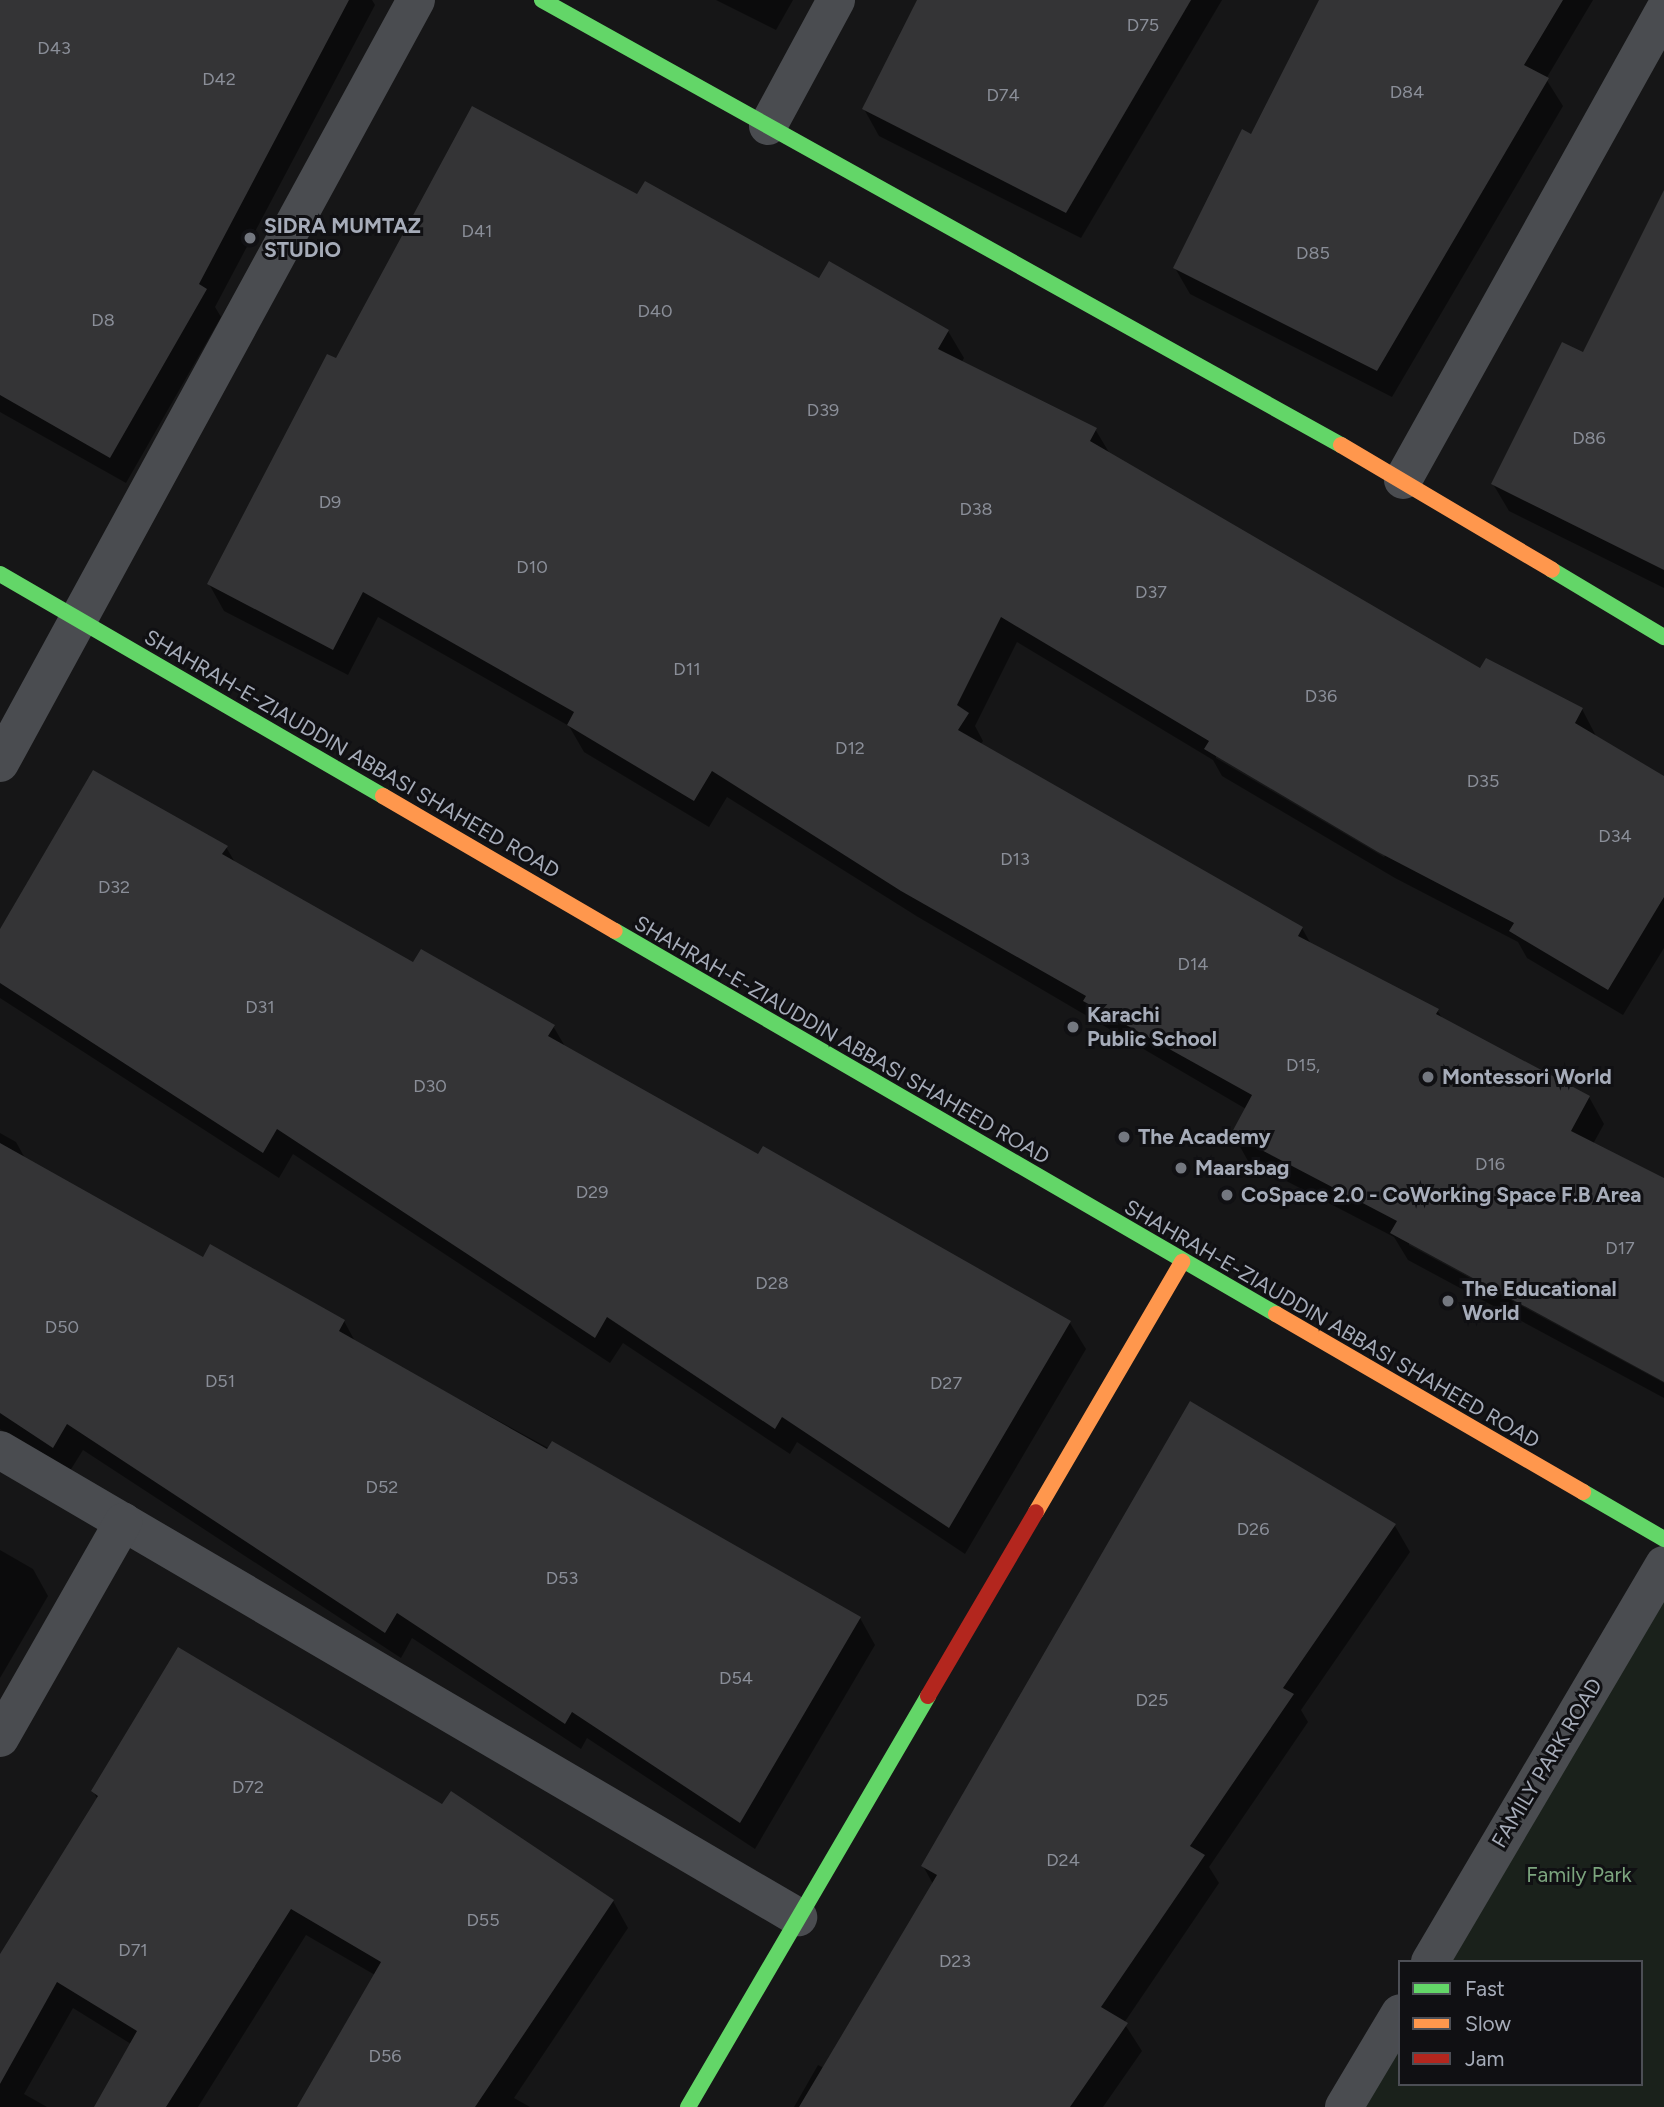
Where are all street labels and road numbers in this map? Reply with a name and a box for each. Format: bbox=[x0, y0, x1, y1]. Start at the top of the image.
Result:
street label: SHAHRAH-E-ZIAUDDIN ABBASI SHAHEED ROAD bbox=[140, 624, 564, 884]
street label: SHAHRAH-E-ZIAUDDIN ABBASI SHAHEED ROAD bbox=[630, 910, 1054, 1170]
street label: SHAHRAH-E-ZIAUDDIN ABBASI SHAHEED ROAD bbox=[1120, 1194, 1544, 1454]
street label: FAMILY PARK ROAD bbox=[1486, 1674, 1608, 1852]

